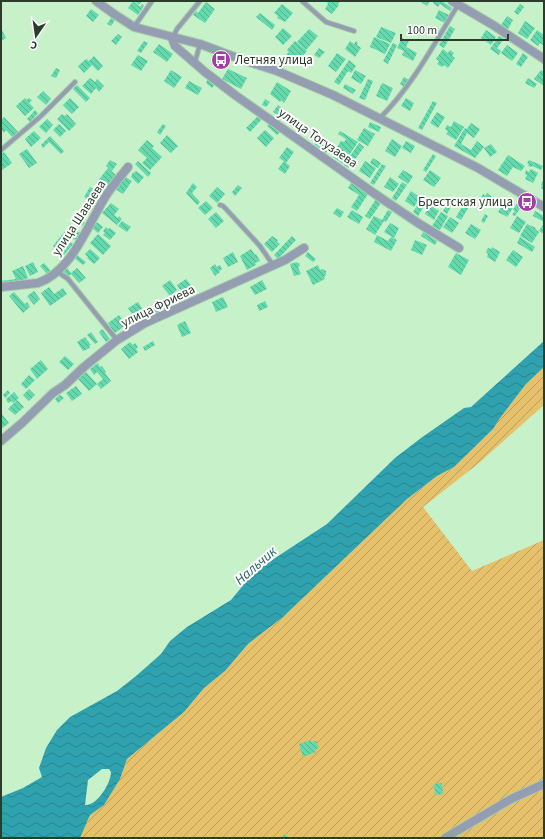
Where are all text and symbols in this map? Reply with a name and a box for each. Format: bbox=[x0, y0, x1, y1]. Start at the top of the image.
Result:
north arrow bbox=[16, 16, 56, 56]
scale bar bbox=[401, 16, 508, 42]
text: 100 m bbox=[407, 22, 437, 39]
text: С bbox=[28, 37, 39, 53]
bus stop icon: Летняя улица bbox=[210, 49, 232, 71]
place label: Летняя улица bbox=[235, 51, 313, 69]
street label: улица Тогузаева bbox=[275, 104, 361, 172]
street label: улица Шаваева bbox=[48, 176, 110, 260]
bus stop icon: Брестская улица bbox=[516, 191, 538, 213]
place label: Брестская улица bbox=[418, 193, 513, 211]
street label: улица Фриева bbox=[118, 280, 198, 332]
water label: Нальчик bbox=[231, 542, 282, 590]

